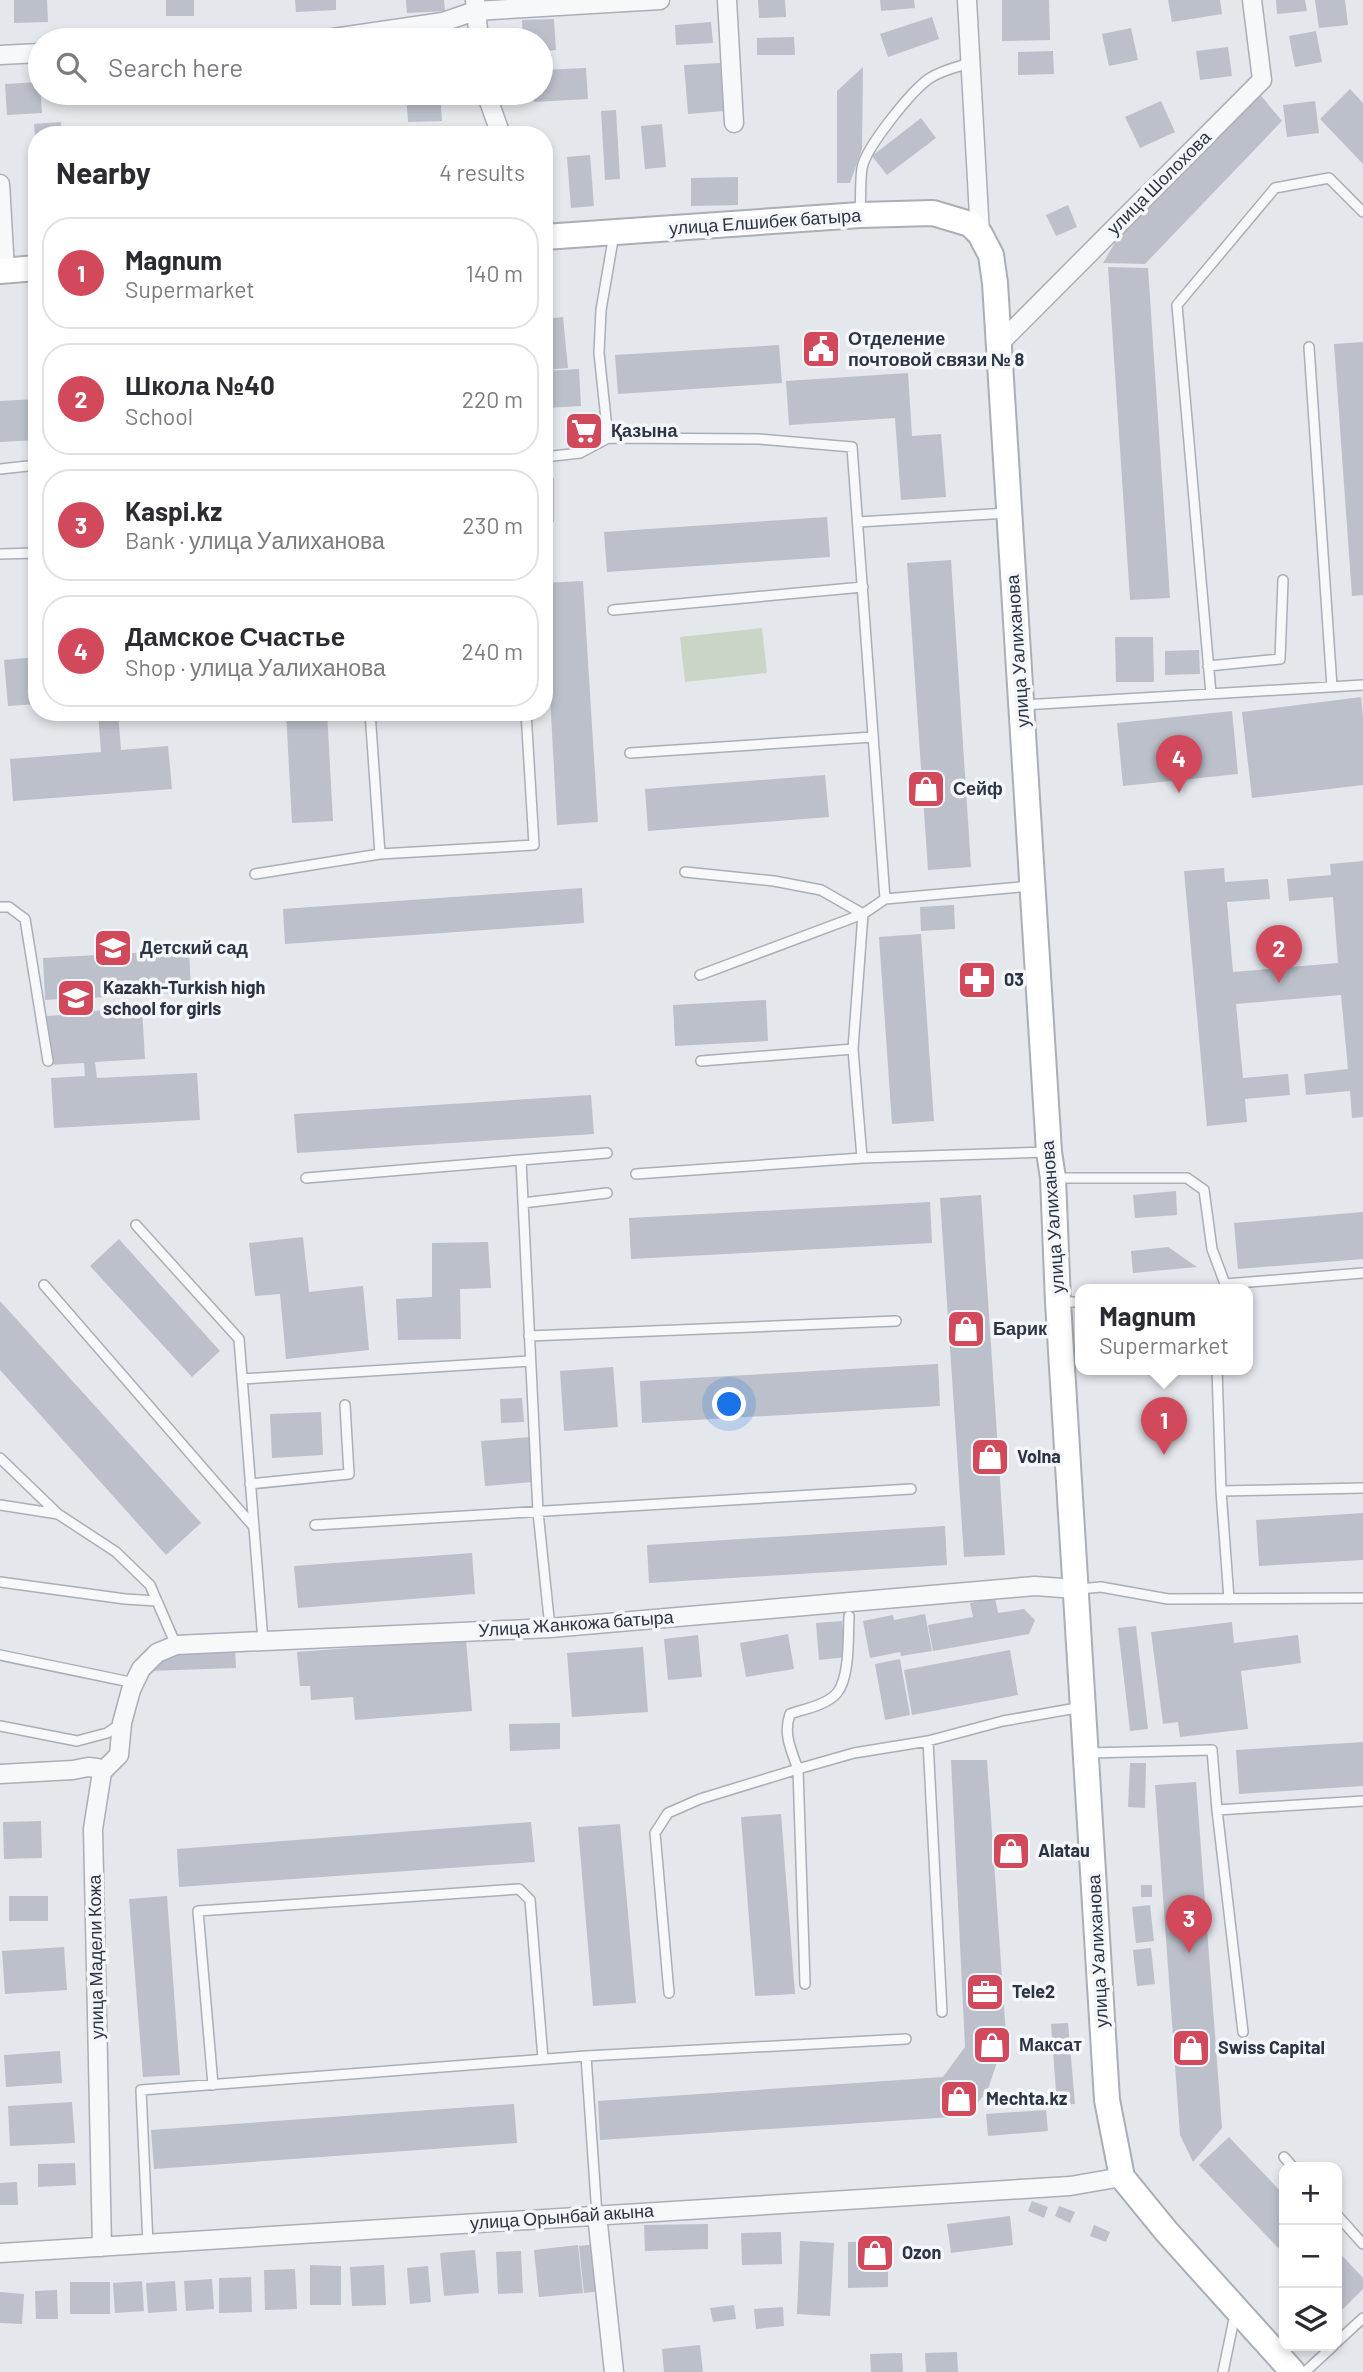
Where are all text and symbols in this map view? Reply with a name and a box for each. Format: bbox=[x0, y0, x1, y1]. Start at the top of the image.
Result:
search box bbox=[28, 28, 553, 105]
icon: search bbox=[52, 48, 90, 86]
text: Search here bbox=[108, 51, 243, 82]
street label: улица Шолохова bbox=[1102, 125, 1216, 239]
text: Nearby bbox=[56, 154, 151, 190]
text: 4 results bbox=[439, 158, 525, 186]
street label: улица Елшибек батыра bbox=[668, 203, 863, 239]
text: Magnum bbox=[125, 244, 222, 275]
text: 1 bbox=[77, 259, 85, 287]
text: 140 m bbox=[466, 259, 523, 287]
text: Supermarket bbox=[125, 275, 255, 303]
place label: Отделение почтовой связи № 8 bbox=[848, 327, 1025, 370]
public building icon: Отделение почтовой связи № 8 bbox=[800, 328, 842, 370]
text: Школа №40 bbox=[125, 369, 275, 400]
text: 2 bbox=[75, 385, 87, 413]
text: 220 m bbox=[462, 385, 523, 413]
text: School bbox=[125, 402, 193, 430]
supermarket icon: Қазына bbox=[563, 410, 605, 452]
place label: Қазына bbox=[611, 419, 678, 441]
text: Kaspi.kz bbox=[125, 495, 222, 526]
text: 3 bbox=[75, 511, 87, 539]
text: 230 m bbox=[462, 511, 523, 539]
text: Bank · улица Уалиханова bbox=[125, 526, 385, 554]
street label: улица Уалиханова bbox=[1001, 573, 1033, 728]
text: Дамское Счастье bbox=[125, 620, 345, 651]
text: 4 bbox=[74, 637, 88, 665]
text: 240 m bbox=[461, 637, 523, 665]
text: Shop · улица Уалиханова bbox=[125, 653, 386, 681]
pin: 4 bbox=[1156, 735, 1202, 793]
shop icon: Сейф bbox=[905, 768, 947, 810]
place label: Сейф bbox=[953, 777, 1003, 799]
pin: 2 bbox=[1256, 925, 1302, 983]
school or university icon: Детский сад bbox=[92, 927, 134, 969]
place label: Детский сад bbox=[140, 936, 248, 958]
pharmacy icon: 03 bbox=[956, 959, 998, 1001]
place label: 03 bbox=[1004, 968, 1024, 990]
place label: Kazakh-Turkish high school for girls bbox=[103, 976, 265, 1019]
school or university icon: Kazakh-Turkish high school for girls bbox=[55, 977, 97, 1019]
street label: улица Уалиханова bbox=[1036, 1139, 1068, 1294]
popup bbox=[1075, 1284, 1253, 1375]
text: Magnum bbox=[1099, 1300, 1196, 1331]
shop icon: Барик bbox=[945, 1308, 987, 1350]
place label: Барик bbox=[993, 1317, 1048, 1339]
text: Supermarket bbox=[1099, 1331, 1229, 1359]
your location bbox=[712, 1387, 746, 1421]
pin: 1 bbox=[1141, 1397, 1187, 1455]
shop icon: Volna bbox=[969, 1436, 1011, 1478]
place label: Volna bbox=[1017, 1445, 1061, 1467]
street label: Улица Жанкожа батыра bbox=[478, 1605, 675, 1641]
shop icon: Alatau bbox=[990, 1830, 1032, 1872]
place label: Alatau bbox=[1038, 1839, 1090, 1861]
street label: улица Мадели Кожа bbox=[83, 1873, 107, 2040]
street label: улица Уалиханова bbox=[1082, 1873, 1112, 2028]
pin: 3 bbox=[1166, 1895, 1212, 1953]
office icon: Tele2 bbox=[964, 1971, 1006, 2013]
place label: Tele2 bbox=[1012, 1980, 1055, 2002]
shop icon: Максат bbox=[971, 2024, 1013, 2066]
shop icon: Swiss Capital bbox=[1170, 2027, 1212, 2069]
place label: Максат bbox=[1019, 2033, 1082, 2055]
place label: Swiss Capital bbox=[1218, 2036, 1325, 2058]
shop icon: Mechta.kz bbox=[938, 2078, 980, 2120]
place label: Mechta.kz bbox=[986, 2087, 1067, 2109]
map controls bbox=[1279, 2162, 1342, 2351]
button: + bbox=[1279, 2162, 1342, 2225]
street label: улица Орынбай акына bbox=[469, 2199, 656, 2233]
button: − bbox=[1279, 2225, 1342, 2288]
shop icon: Ozon bbox=[854, 2232, 896, 2274]
place label: Ozon bbox=[902, 2241, 941, 2263]
button: layers bbox=[1279, 2288, 1342, 2351]

